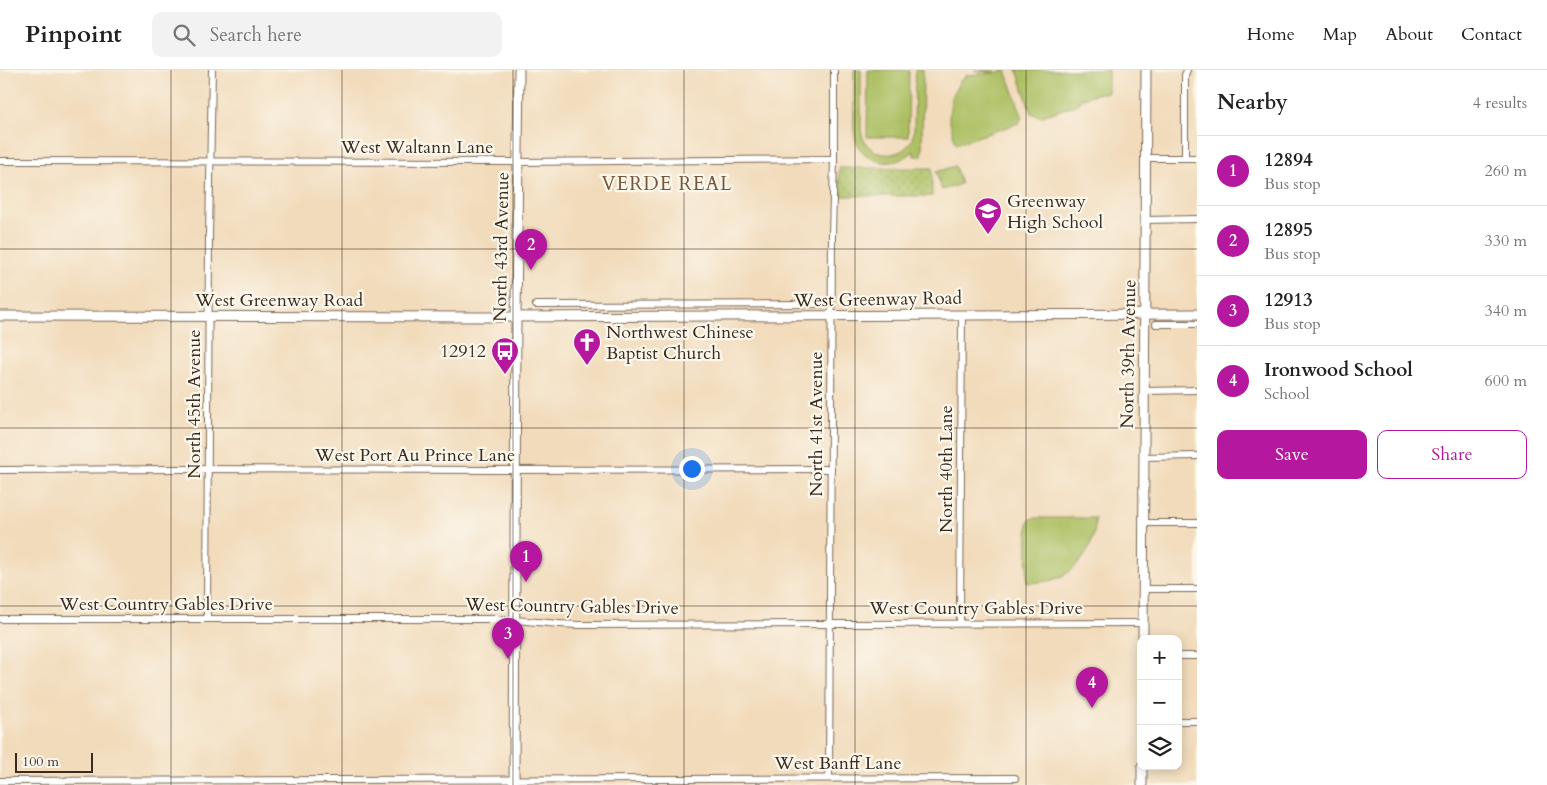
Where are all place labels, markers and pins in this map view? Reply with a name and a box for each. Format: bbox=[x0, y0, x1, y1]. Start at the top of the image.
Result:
place label: Greenway High School bbox=[1007, 189, 1103, 235]
school or university icon: Greenway High School bbox=[973, 196, 1003, 235]
pin: 2 bbox=[515, 229, 547, 270]
place label: Northwest Chinese Baptist Church bbox=[606, 320, 754, 366]
church icon: Northwest Chinese Baptist Church bbox=[572, 327, 602, 366]
bus stop icon: 12912 bbox=[490, 336, 520, 375]
place label: 12912 bbox=[440, 339, 486, 364]
pin: 1 bbox=[510, 541, 542, 582]
pin: 3 bbox=[492, 618, 524, 659]
pin: 4 bbox=[1076, 667, 1108, 708]

